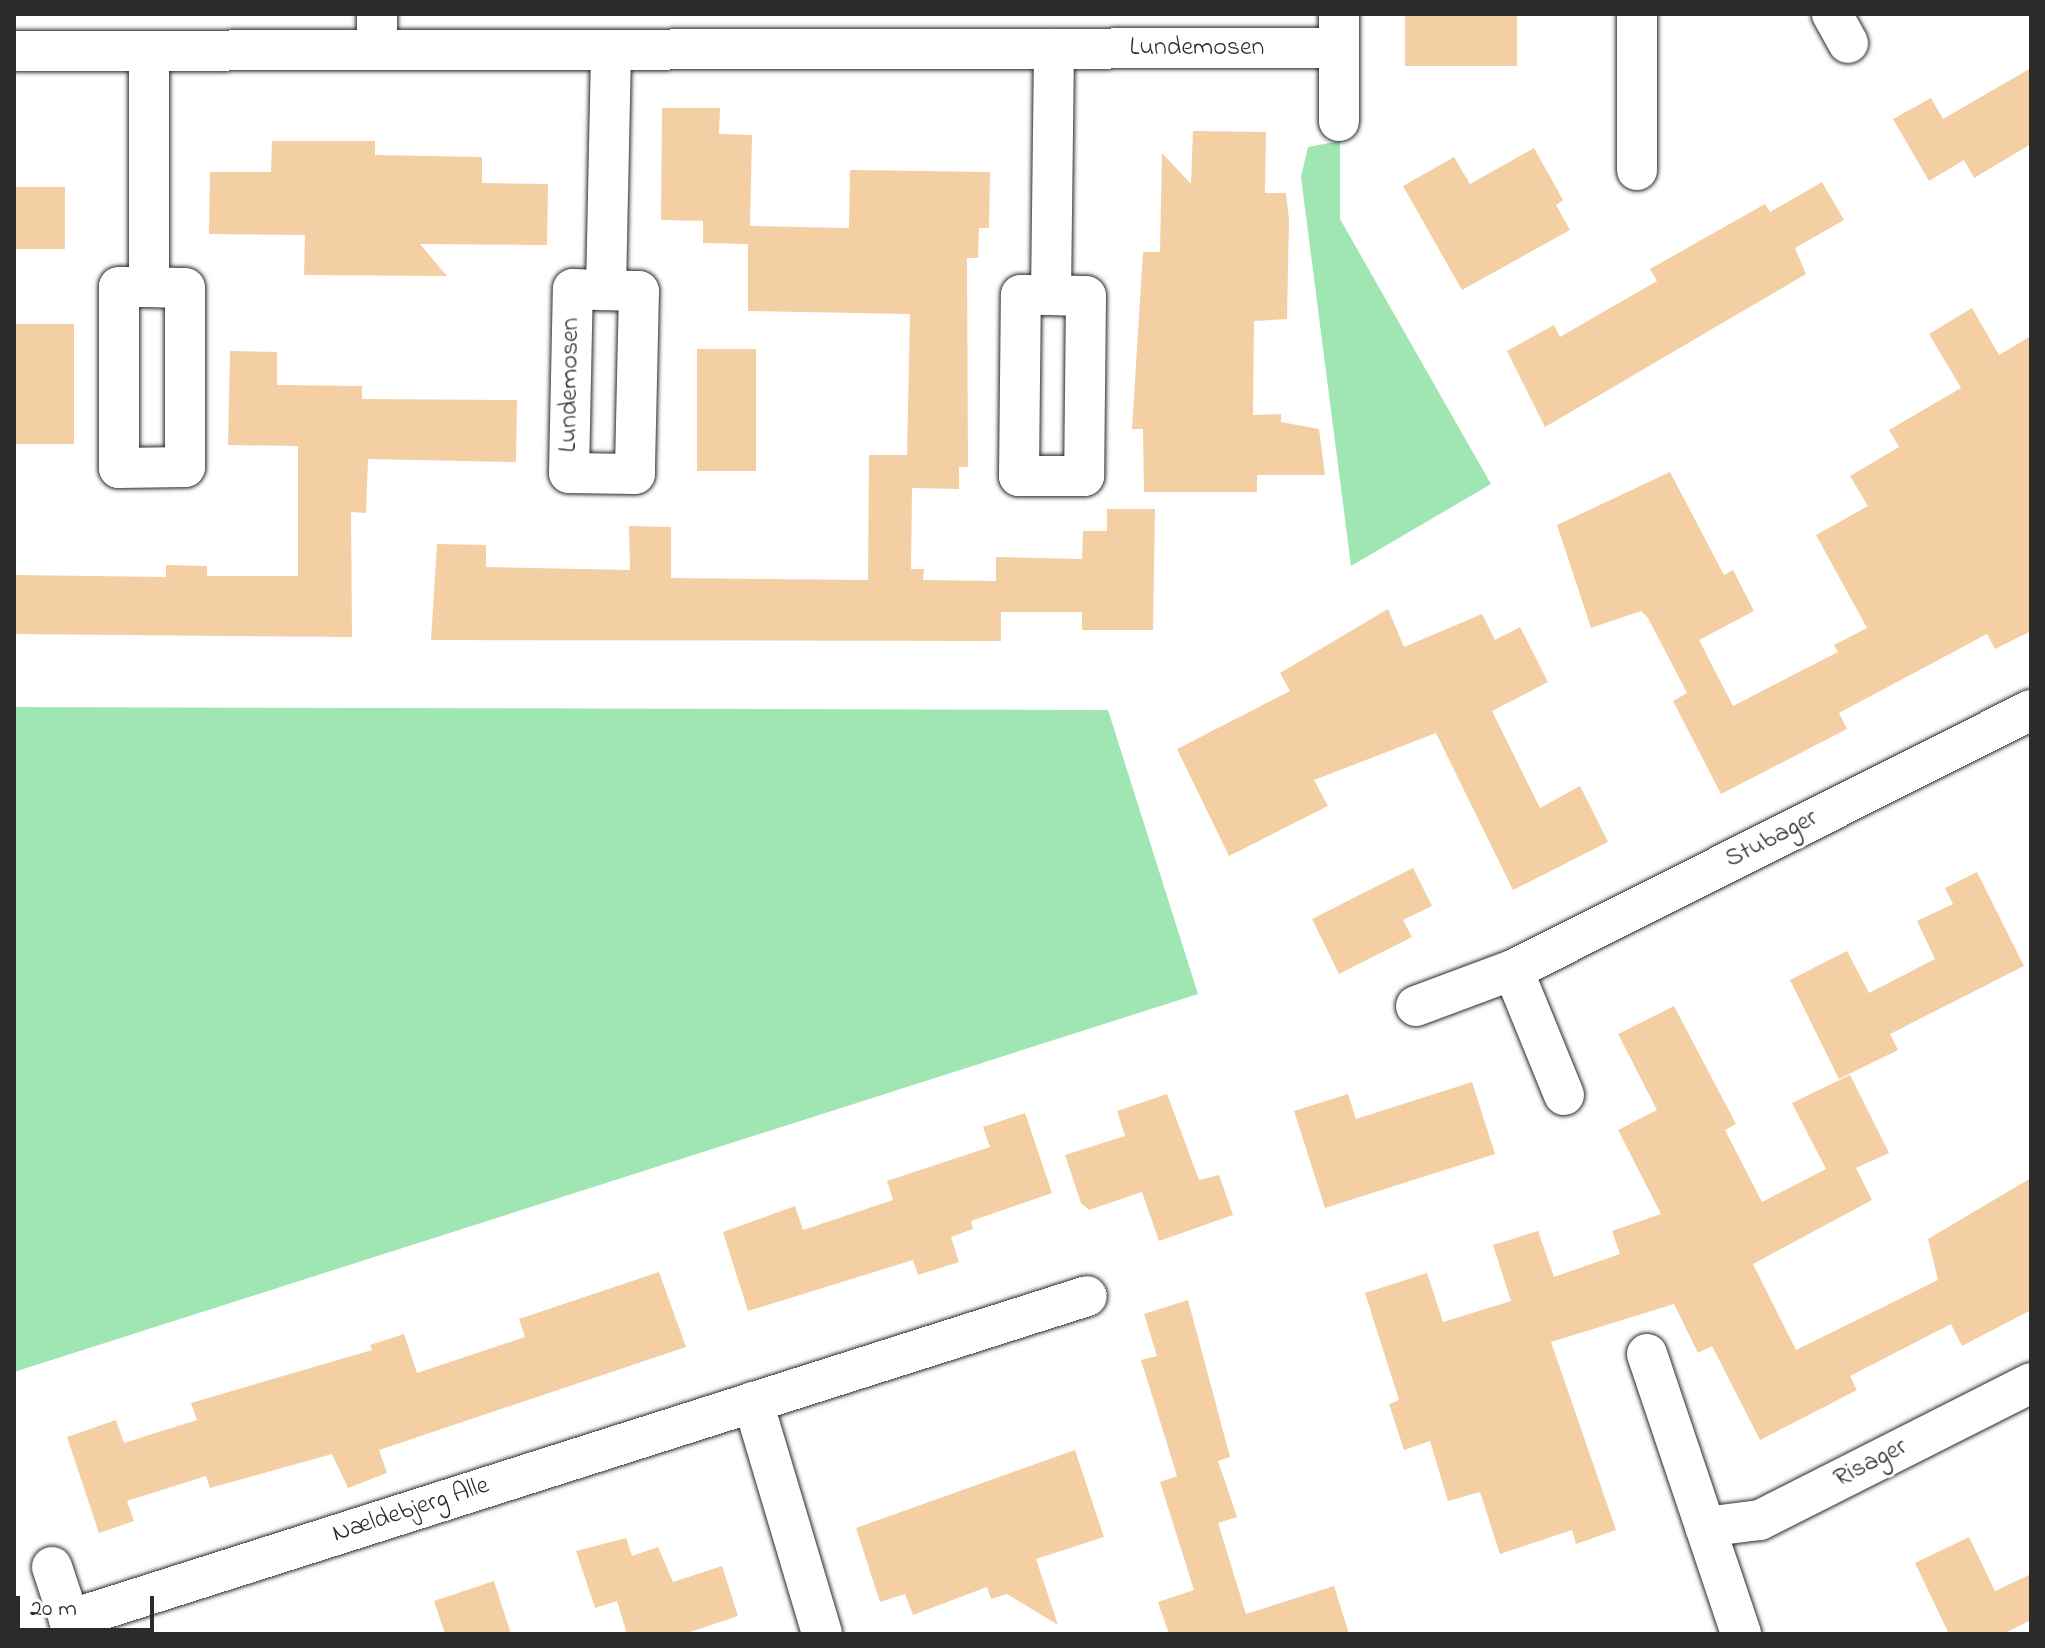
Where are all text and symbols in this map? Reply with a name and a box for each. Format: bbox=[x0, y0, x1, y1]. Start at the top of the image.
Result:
street label: Lundemosen bbox=[1130, 33, 1264, 65]
street label: Lundemosen bbox=[554, 317, 588, 453]
street label: Stubager bbox=[1721, 804, 1823, 876]
street label: Risager bbox=[1829, 1432, 1913, 1496]
street label: Nældebjerg Alle bbox=[329, 1471, 493, 1551]
scale bar bbox=[20, 1580, 158, 1630]
text: 20 m bbox=[30, 1592, 77, 1627]

